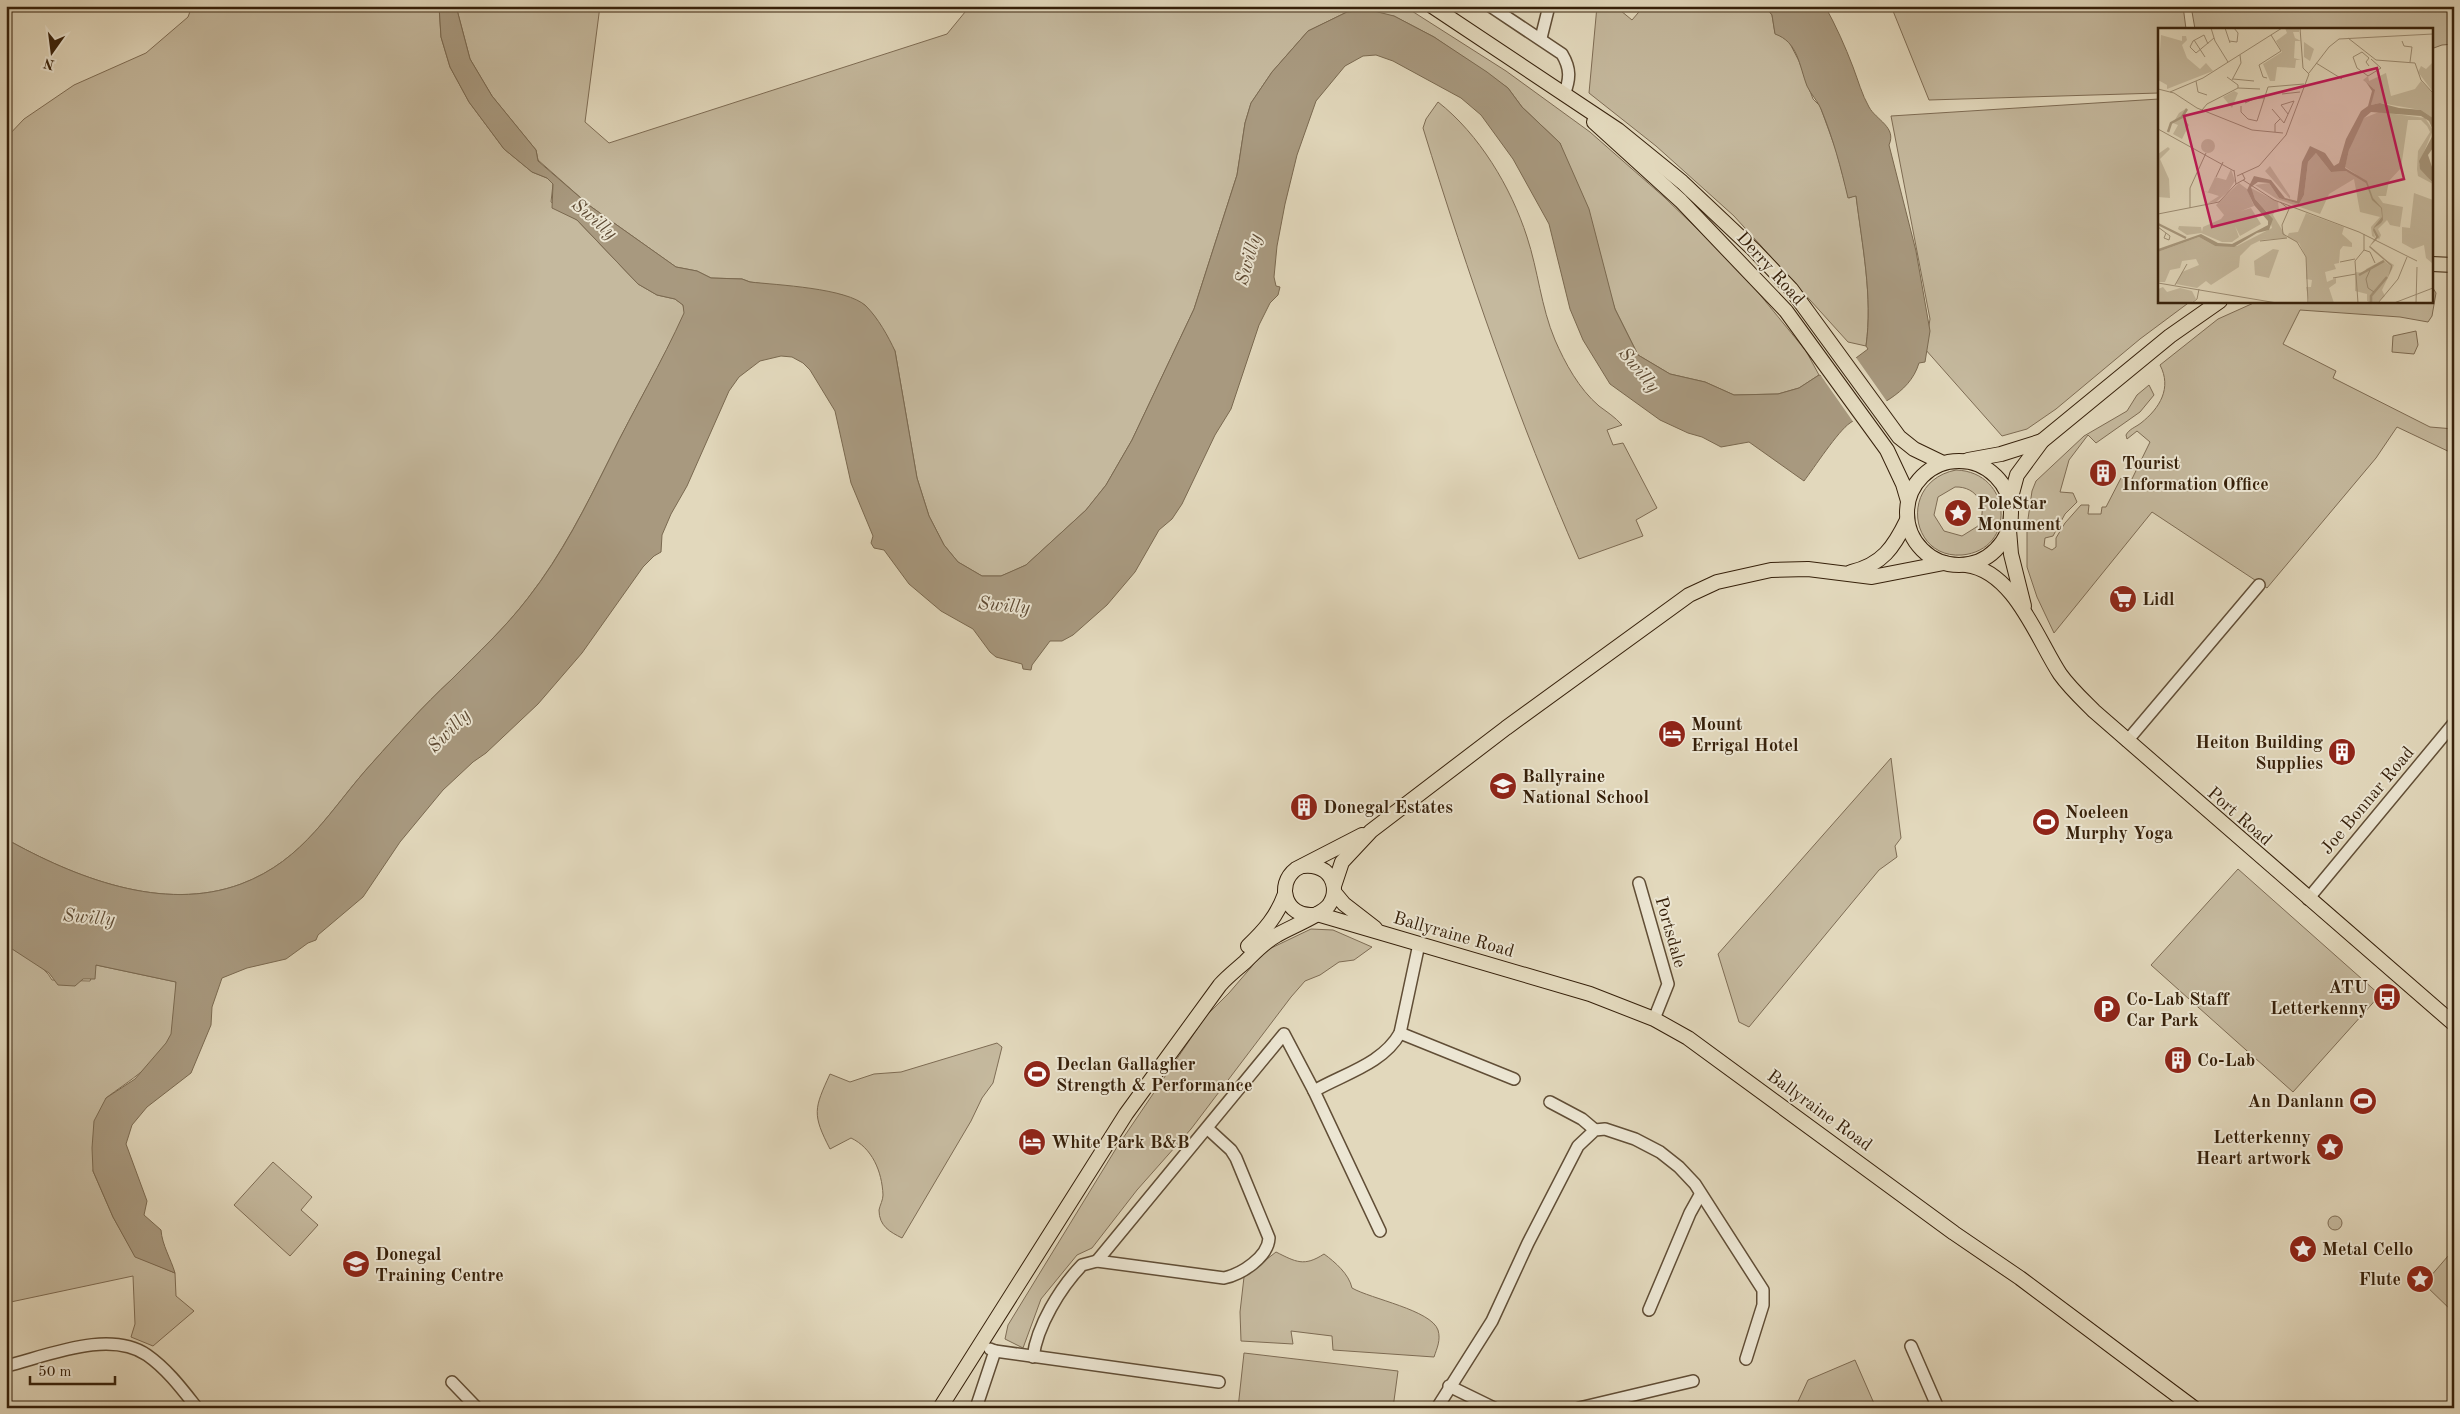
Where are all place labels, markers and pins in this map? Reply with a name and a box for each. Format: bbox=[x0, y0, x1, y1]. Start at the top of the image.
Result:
place label: Tourist Information Office bbox=[2122, 455, 2269, 494]
building icon: Tourist Information Office bbox=[2088, 458, 2118, 488]
place label: PoleStar Monument bbox=[1977, 495, 2062, 534]
place icon: PoleStar Monument bbox=[1943, 498, 1973, 528]
supermarket icon: Lidl bbox=[2108, 584, 2138, 614]
place label: Lidl bbox=[2142, 591, 2175, 609]
place label: Mount Errigal Hotel bbox=[1691, 716, 1799, 755]
hotel icon: Mount Errigal Hotel bbox=[1657, 719, 1687, 749]
place label: Heiton Building Supplies bbox=[2195, 734, 2323, 773]
building icon: Heiton Building Supplies bbox=[2327, 737, 2357, 767]
place label: Ballyraine National School bbox=[1522, 768, 1649, 807]
school or university icon: Ballyraine National School bbox=[1488, 771, 1518, 801]
building icon: Donegal Estates bbox=[1289, 792, 1319, 822]
place label: Donegal Estates bbox=[1323, 799, 1453, 817]
place label: Noeleen Murphy Yoga bbox=[2065, 804, 2173, 843]
sports icon: Noeleen Murphy Yoga bbox=[2031, 807, 2061, 837]
place label: ATU Letterkenny bbox=[2270, 979, 2368, 1018]
bus stop icon: ATU Letterkenny bbox=[2372, 982, 2402, 1012]
place label: Co-Lab Staff Car Park bbox=[2126, 991, 2231, 1030]
parking icon: Co-Lab Staff Car Park bbox=[2092, 994, 2122, 1024]
building icon: Co-Lab bbox=[2163, 1045, 2193, 1075]
place label: Co-Lab bbox=[2197, 1052, 2255, 1070]
place label: Declan Gallagher Strength & Performance bbox=[1056, 1056, 1253, 1095]
sports icon: Declan Gallagher Strength & Performance bbox=[1022, 1059, 1052, 1089]
sports icon: An Danlann bbox=[2348, 1086, 2378, 1116]
place label: An Danlann bbox=[2247, 1093, 2344, 1111]
hotel icon: White Park B&B bbox=[1017, 1127, 1047, 1157]
place label: Letterkenny Heart artwork bbox=[2196, 1129, 2311, 1168]
place icon: Letterkenny Heart artwork bbox=[2315, 1132, 2345, 1162]
place label: White Park B&B bbox=[1051, 1134, 1190, 1152]
place icon: Metal Cello bbox=[2288, 1234, 2318, 1264]
place label: Metal Cello bbox=[2322, 1241, 2413, 1259]
place label: Donegal Training Centre bbox=[375, 1246, 504, 1285]
school or university icon: Donegal Training Centre bbox=[341, 1249, 371, 1279]
place icon: Flute bbox=[2405, 1264, 2435, 1294]
place label: Flute bbox=[2358, 1271, 2401, 1289]

